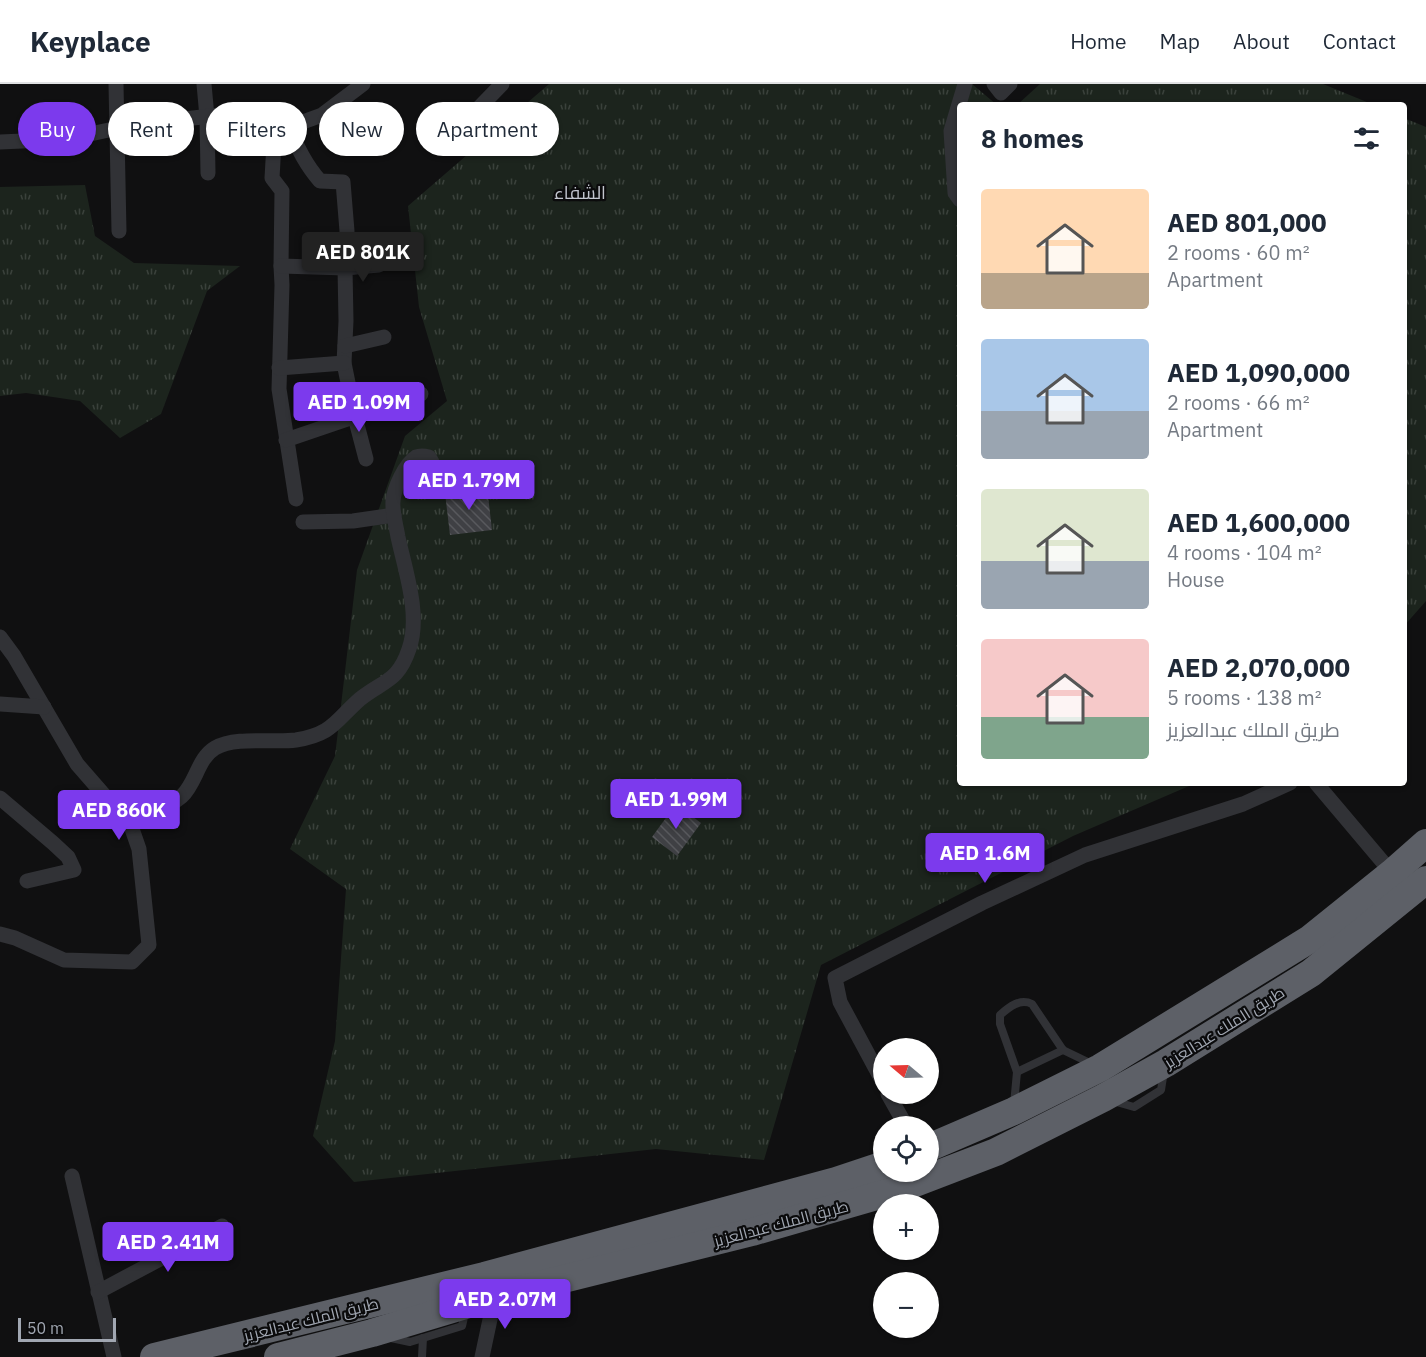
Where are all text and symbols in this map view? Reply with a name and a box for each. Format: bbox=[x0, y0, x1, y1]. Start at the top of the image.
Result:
text: Keyplace bbox=[30, 23, 151, 60]
text: Home bbox=[1070, 27, 1127, 55]
text: Map bbox=[1160, 27, 1200, 55]
text: About bbox=[1233, 27, 1290, 55]
text: Contact bbox=[1323, 27, 1396, 55]
chip: Buy bbox=[18, 102, 96, 156]
chip: Rent bbox=[108, 102, 194, 156]
chip: Filters bbox=[206, 102, 307, 156]
chip: New bbox=[319, 102, 404, 156]
chip: Apartment bbox=[416, 102, 559, 156]
text: 8 homes bbox=[981, 121, 1084, 155]
icon: filters bbox=[1350, 122, 1383, 155]
district label: الشفاء bbox=[554, 181, 606, 204]
text: AED 801,000 bbox=[1167, 205, 1327, 239]
icon: home bbox=[1029, 213, 1101, 285]
pin: AED 801K bbox=[301, 232, 425, 283]
text: AED 801K bbox=[316, 238, 410, 265]
text: 2 rooms · 60 m² bbox=[1167, 239, 1310, 266]
text: Apartment bbox=[1167, 266, 1263, 293]
text: AED 1,090,000 bbox=[1167, 355, 1350, 389]
icon: home bbox=[1029, 363, 1101, 435]
pin: AED 1.09M bbox=[290, 382, 428, 433]
text: AED 1.09M bbox=[307, 388, 411, 415]
text: 2 rooms · 66 m² bbox=[1167, 389, 1310, 416]
text: Apartment bbox=[1167, 416, 1263, 443]
pin: AED 1.79M bbox=[400, 460, 538, 511]
text: AED 1.79M bbox=[417, 466, 521, 493]
text: AED 1,600,000 bbox=[1167, 505, 1350, 539]
icon: home bbox=[1029, 513, 1101, 585]
text: 4 rooms · 104 m² bbox=[1167, 539, 1322, 566]
text: House bbox=[1167, 566, 1224, 593]
text: AED 2,070,000 bbox=[1167, 650, 1350, 684]
icon: home bbox=[1029, 663, 1101, 735]
text: 5 rooms · 138 m² bbox=[1167, 684, 1322, 711]
text: طريق الملك عبدالعزيز bbox=[1167, 716, 1340, 743]
pin: AED 1.99M bbox=[607, 779, 745, 830]
text: AED 1.99M bbox=[624, 785, 728, 812]
pin: AED 860K bbox=[57, 790, 181, 841]
text: AED 860K bbox=[72, 796, 166, 823]
pin: AED 1.6M bbox=[923, 833, 1047, 884]
text: AED 1.6M bbox=[939, 839, 1031, 866]
street label: طريق الملك عبدالعزيز bbox=[1159, 982, 1289, 1074]
north arrow bbox=[873, 1038, 939, 1104]
map controls bbox=[873, 1038, 939, 1338]
button: locate bbox=[873, 1116, 939, 1182]
button: + bbox=[873, 1194, 939, 1260]
street label: طريق الملك عبدالعزيز bbox=[711, 1195, 851, 1252]
pin: AED 2.41M bbox=[99, 1222, 237, 1273]
text: AED 2.41M bbox=[116, 1228, 220, 1255]
button: − bbox=[873, 1272, 939, 1338]
pin: AED 2.07M bbox=[436, 1279, 574, 1330]
text: AED 2.07M bbox=[453, 1285, 557, 1312]
street label: طريق الملك عبدالعزيز bbox=[240, 1293, 381, 1347]
scale bar bbox=[18, 1315, 116, 1342]
text: 50 m bbox=[27, 1318, 64, 1338]

